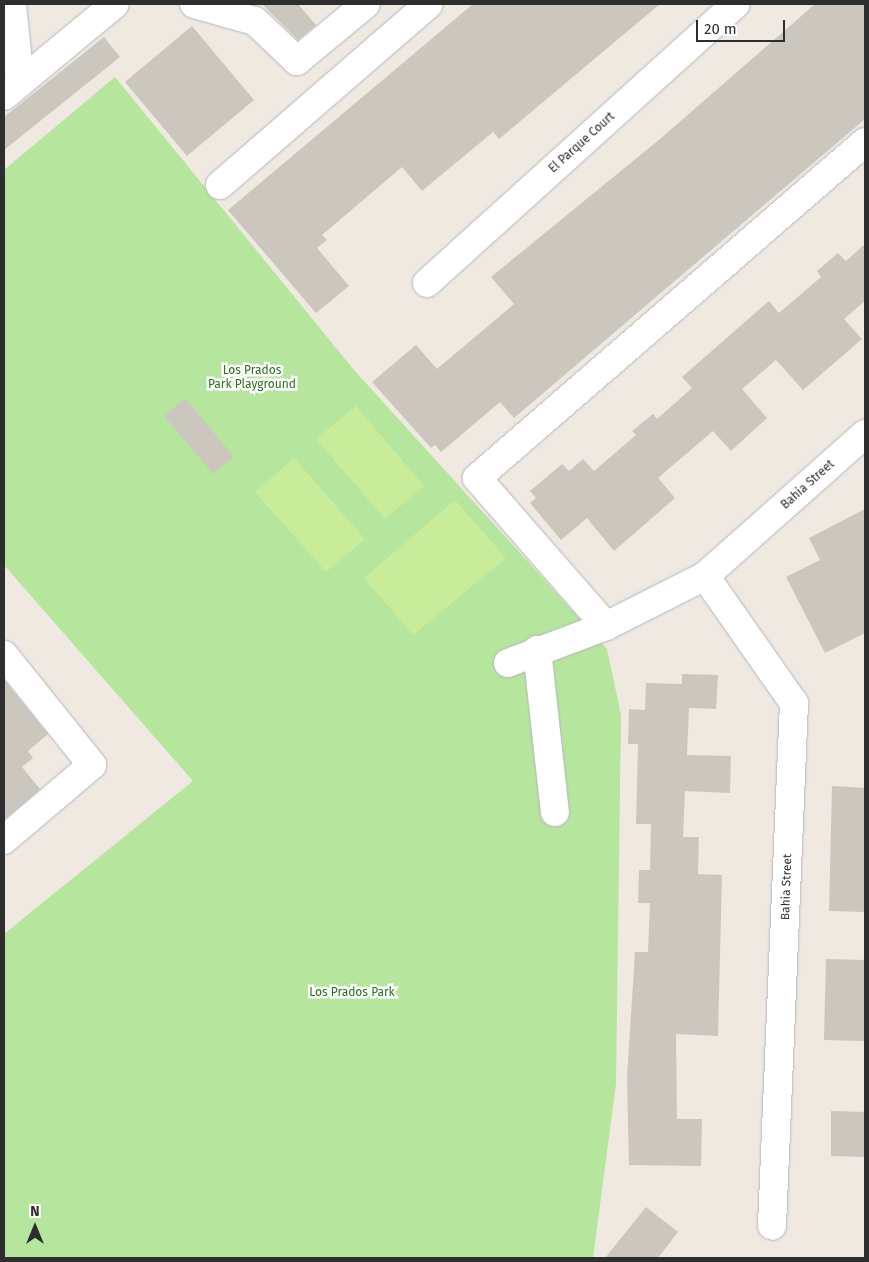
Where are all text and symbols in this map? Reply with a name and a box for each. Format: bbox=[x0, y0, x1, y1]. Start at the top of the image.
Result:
scale bar bbox=[699, 10, 788, 42]
text: 20 m bbox=[704, 20, 737, 38]
street label: El Parque Court bbox=[546, 110, 618, 176]
park label: Los Prados Park Playground bbox=[208, 364, 296, 392]
street label: Bahia Street bbox=[778, 457, 838, 513]
street label: Bahia Street bbox=[779, 854, 795, 920]
park label: Los Prados Park bbox=[309, 986, 395, 1000]
north arrow bbox=[10, 1202, 60, 1252]
text: N bbox=[30, 1203, 40, 1220]

